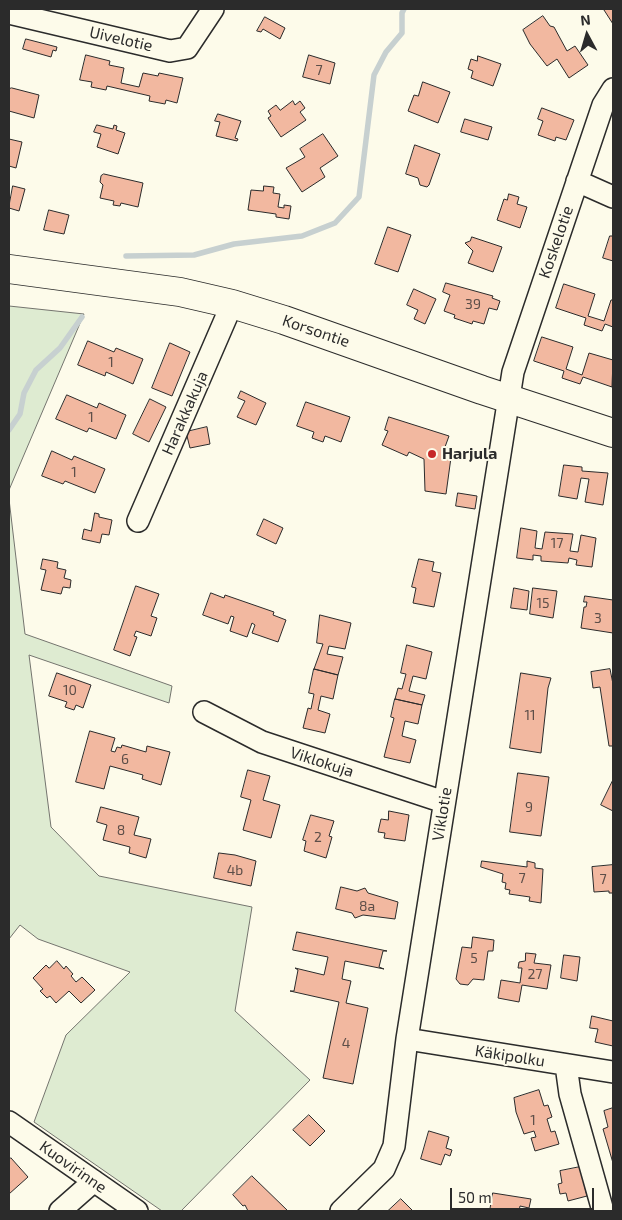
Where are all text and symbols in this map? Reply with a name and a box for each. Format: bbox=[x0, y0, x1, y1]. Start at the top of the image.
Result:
north arrow bbox=[562, 10, 612, 60]
text: N bbox=[579, 11, 591, 29]
street label: Uivelotie bbox=[88, 22, 154, 56]
house number: 7 bbox=[315, 62, 323, 78]
street label: Koskelotie bbox=[535, 203, 577, 281]
house number: 39 bbox=[465, 296, 481, 312]
street label: Korsontie bbox=[280, 311, 352, 351]
house number: 1 bbox=[108, 354, 114, 370]
street label: Harakkakuja bbox=[158, 368, 212, 458]
house number: 1 bbox=[88, 409, 94, 425]
place label: Harjula bbox=[442, 444, 497, 464]
marker: Harjula bbox=[426, 448, 438, 460]
house number: 1 bbox=[71, 464, 77, 480]
house number: 17 bbox=[551, 535, 563, 551]
house number: 15 bbox=[536, 595, 550, 611]
house number: 3 bbox=[594, 610, 602, 626]
house number: 10 bbox=[63, 682, 77, 698]
house number: 11 bbox=[524, 707, 536, 723]
street label: Viklokuja bbox=[288, 743, 356, 781]
house number: 6 bbox=[121, 751, 129, 767]
street label: Viklotie bbox=[428, 786, 456, 842]
house number: 9 bbox=[525, 799, 533, 815]
house number: 8 bbox=[117, 822, 125, 838]
house number: 2 bbox=[314, 829, 322, 845]
house number: 4b bbox=[227, 862, 243, 878]
house number: 7 bbox=[518, 870, 526, 886]
house number: 7 bbox=[599, 871, 607, 887]
house number: 8a bbox=[359, 898, 375, 914]
house number: 5 bbox=[470, 950, 478, 966]
house number: 27 bbox=[527, 966, 543, 982]
house number: 4 bbox=[342, 1035, 350, 1051]
street label: Käkipolku bbox=[474, 1041, 546, 1071]
house number: 1 bbox=[530, 1112, 536, 1128]
street label: Kuovirinne bbox=[36, 1137, 110, 1197]
scale bar bbox=[452, 1178, 596, 1210]
text: 50 m bbox=[458, 1188, 492, 1206]

